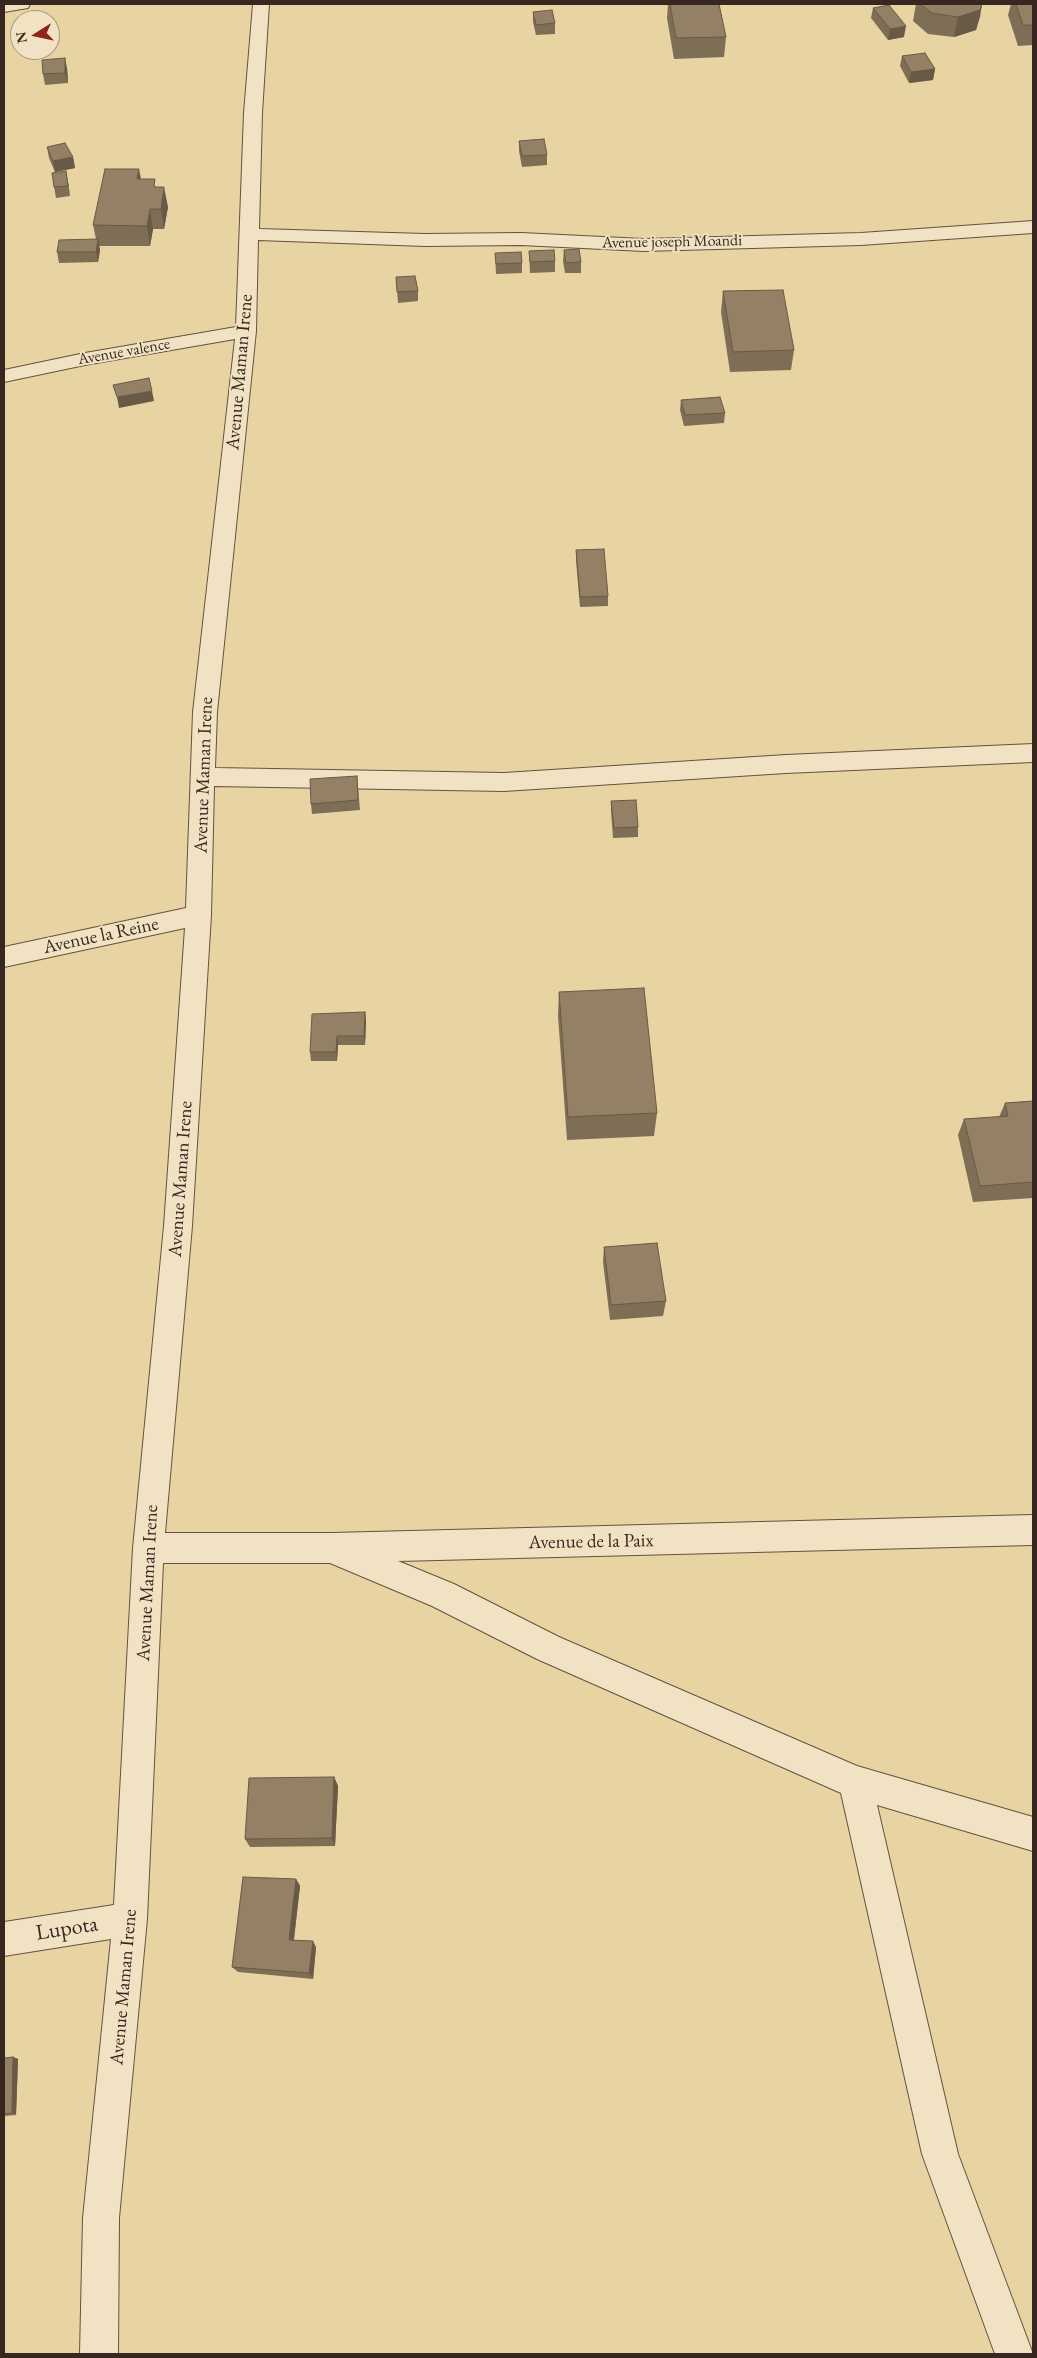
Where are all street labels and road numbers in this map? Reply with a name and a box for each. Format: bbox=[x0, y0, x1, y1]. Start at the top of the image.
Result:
street label: Avenue joseph Moandi bbox=[602, 231, 742, 253]
street label: Avenue Maman Irene bbox=[222, 293, 258, 451]
street label: Avenue valence bbox=[76, 334, 172, 370]
street label: Avenue Maman Irene bbox=[190, 696, 218, 854]
street label: Avenue la Reine bbox=[41, 913, 161, 959]
street label: Avenue Maman Irene bbox=[164, 1100, 198, 1258]
street label: Avenue Maman Irene bbox=[133, 1504, 163, 1662]
street label: Avenue de la Paix bbox=[528, 1530, 654, 1554]
street label: Avenue Maman Irene bbox=[106, 1908, 142, 2066]
street label: Lupota bbox=[34, 1911, 100, 1947]

